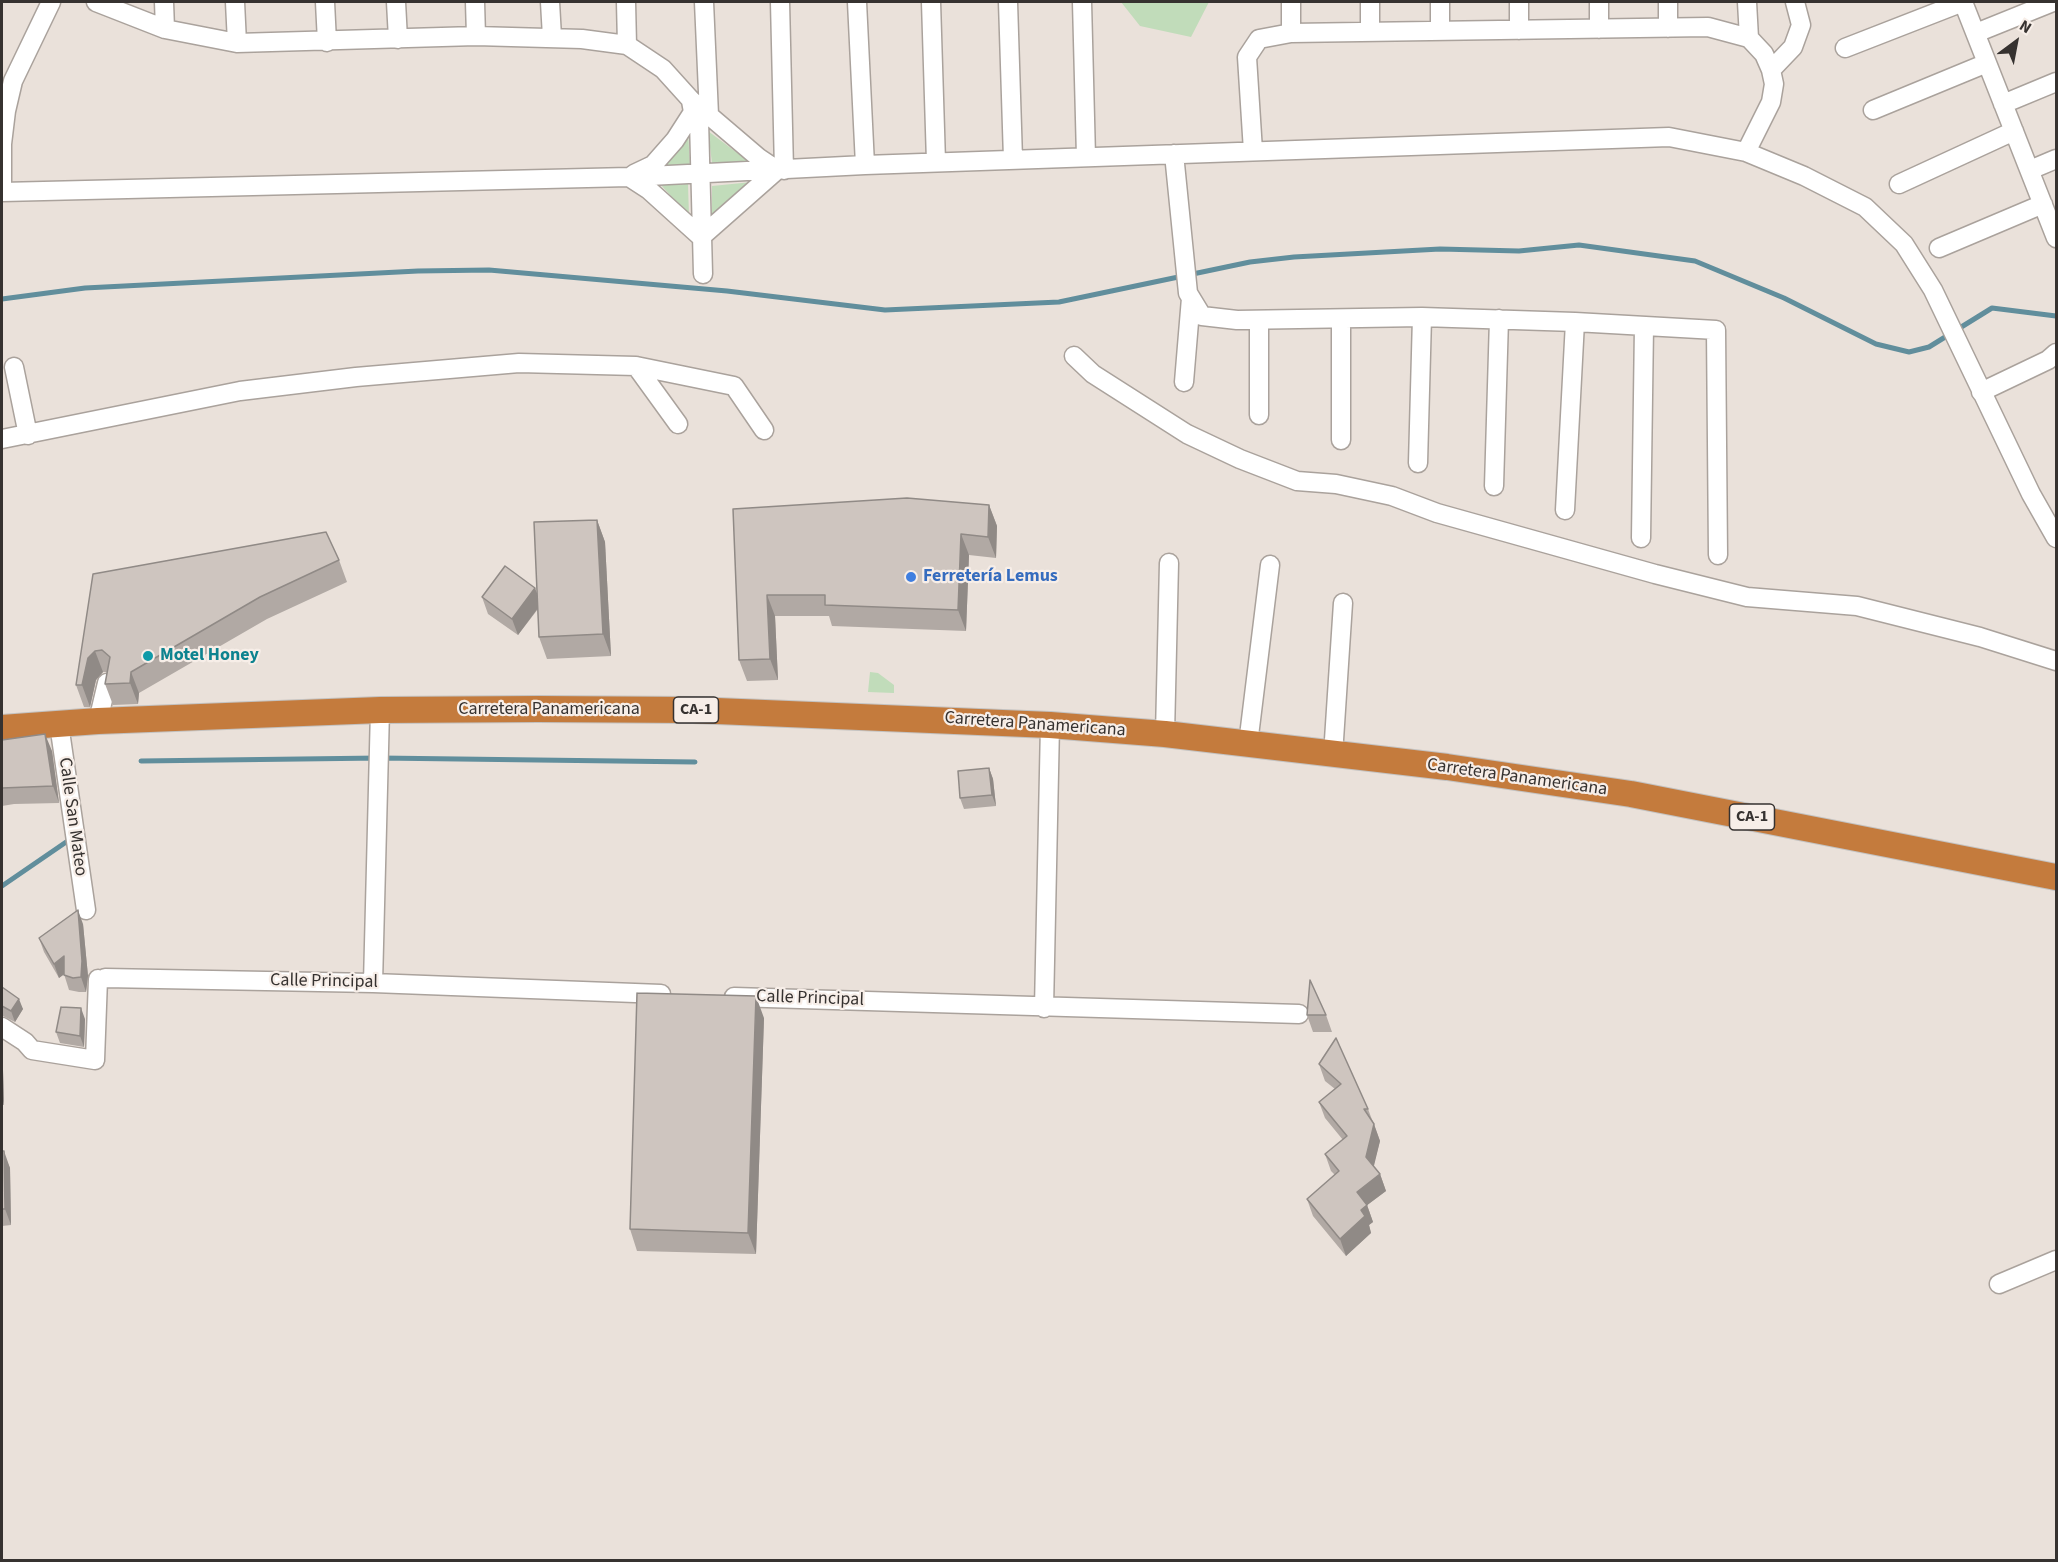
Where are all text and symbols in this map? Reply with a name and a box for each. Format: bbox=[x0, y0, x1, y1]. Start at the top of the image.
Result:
north arrow bbox=[1986, 12, 2046, 72]
text: N bbox=[2015, 15, 2036, 39]
place label: Ferretería Lemus bbox=[923, 566, 1058, 588]
marker: Ferretería Lemus bbox=[904, 570, 918, 584]
place label: Motel Honey bbox=[160, 645, 259, 667]
marker: Motel Honey bbox=[141, 649, 155, 663]
road number: CA-1 bbox=[674, 697, 718, 723]
street label: Carretera Panamericana bbox=[458, 699, 640, 721]
street label: Carretera Panamericana bbox=[944, 708, 1126, 742]
street label: Carretera Panamericana bbox=[1426, 755, 1608, 801]
street label: Calle San Mateo bbox=[53, 756, 91, 878]
road number: CA-1 bbox=[1730, 804, 1774, 830]
street label: Calle Principal bbox=[270, 970, 378, 994]
street label: Calle Principal bbox=[756, 986, 864, 1012]

